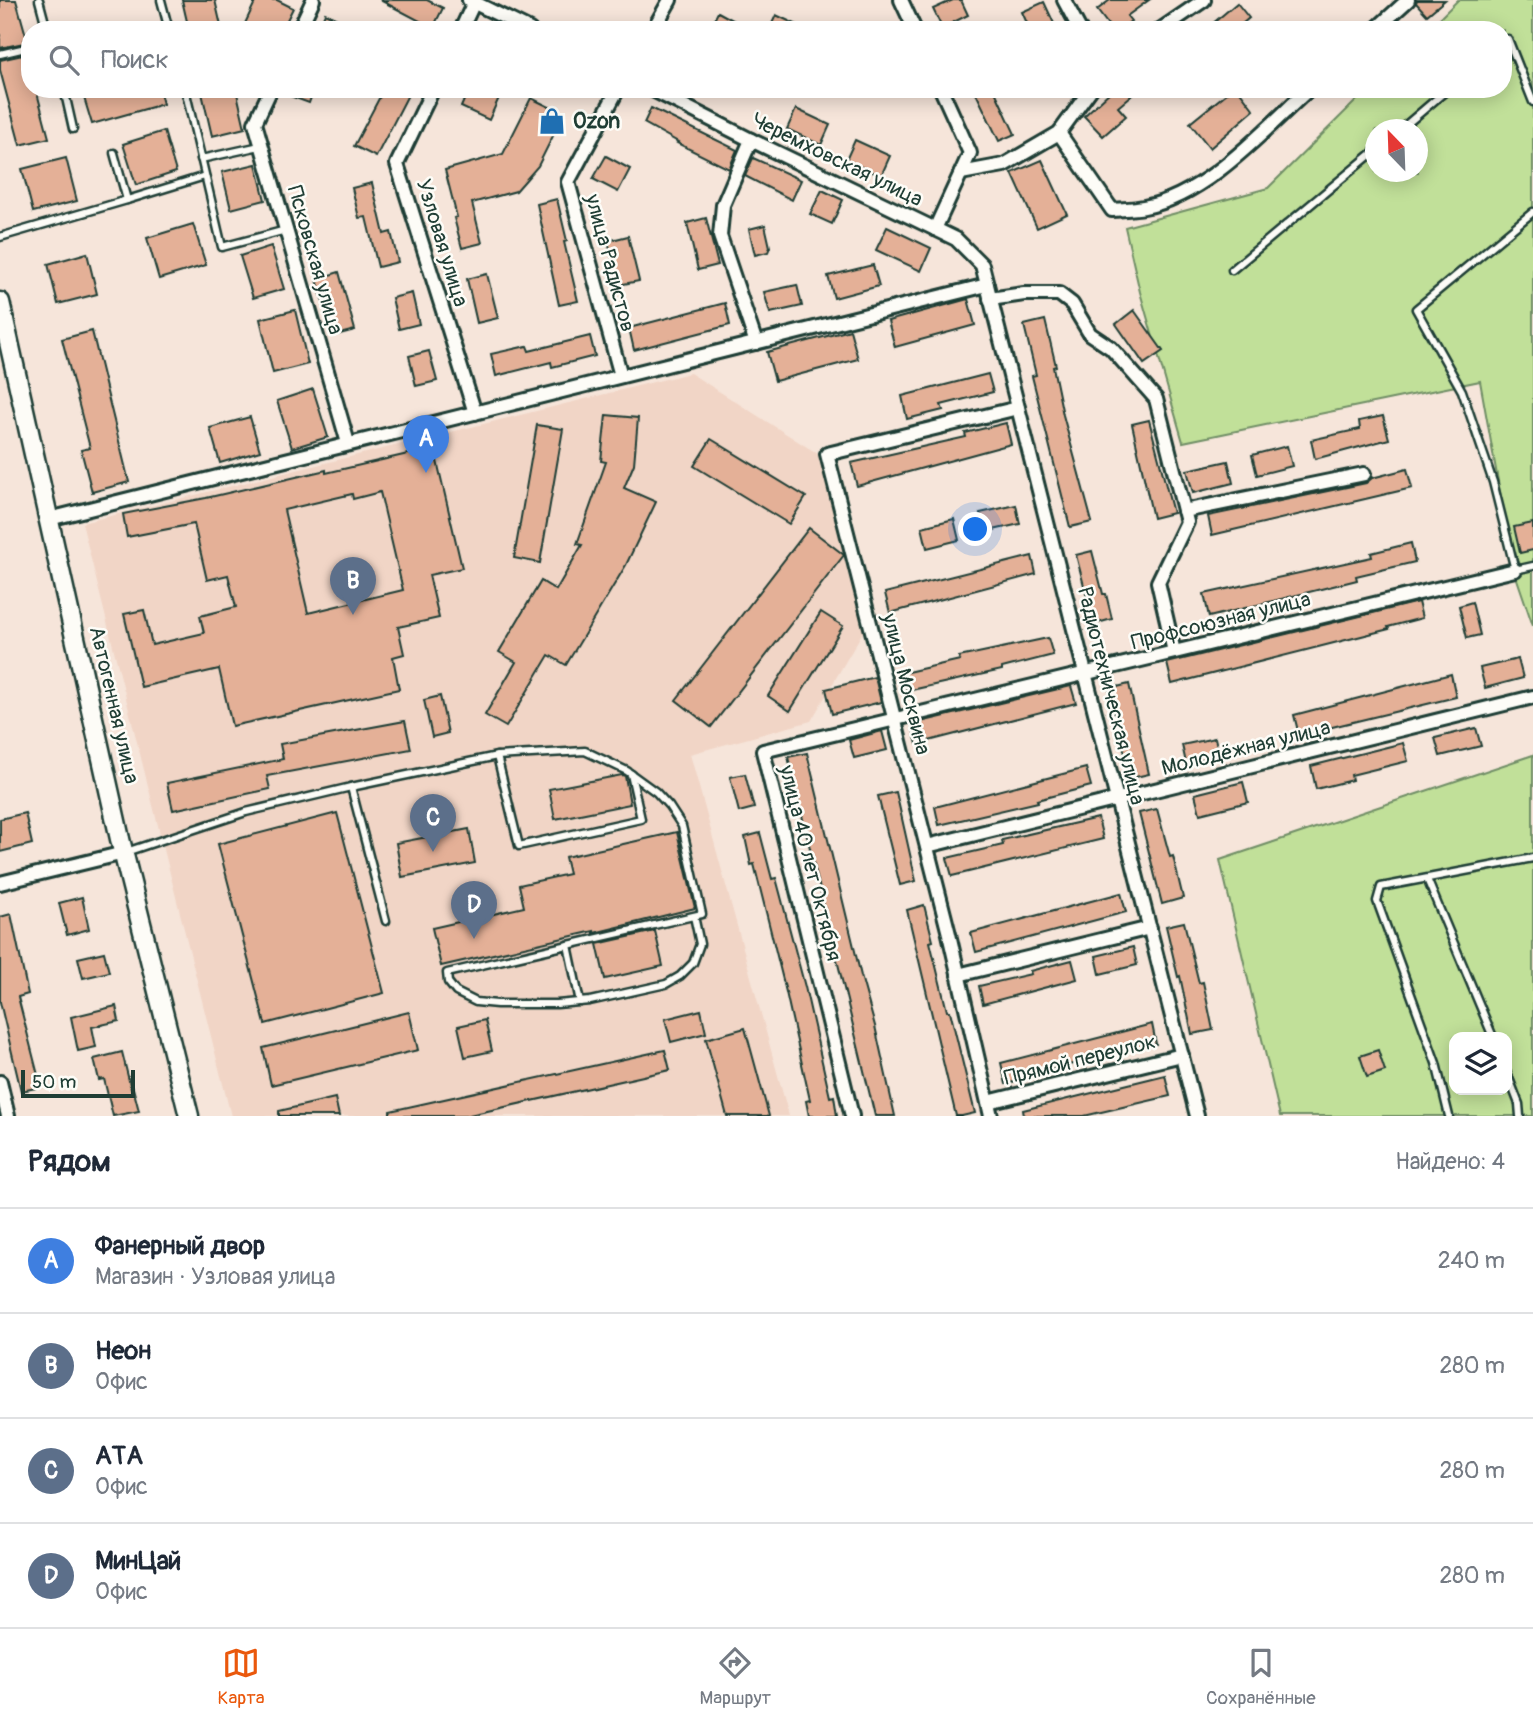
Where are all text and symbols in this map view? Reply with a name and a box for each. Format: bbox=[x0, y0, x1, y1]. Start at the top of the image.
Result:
search box bbox=[21, 21, 1512, 98]
icon: search bbox=[45, 41, 83, 79]
text: Поиск bbox=[101, 44, 169, 76]
shop icon: Ozon bbox=[537, 106, 567, 136]
street label: Черемховская улица bbox=[747, 107, 927, 213]
place label: Ozon bbox=[573, 108, 620, 135]
north arrow bbox=[1365, 119, 1428, 182]
street label: Узловая улица bbox=[410, 176, 474, 310]
street label: Псковская улица bbox=[281, 182, 349, 338]
street label: улица Радистов bbox=[578, 190, 641, 335]
pin: A bbox=[403, 415, 449, 473]
your location bbox=[958, 512, 992, 546]
pin: B bbox=[330, 557, 376, 615]
street label: Радиотехническая улица bbox=[1071, 584, 1151, 808]
street label: Профсоюзная улица bbox=[1128, 586, 1314, 656]
street label: улица Москвина bbox=[875, 610, 937, 757]
street label: Автогенная улица bbox=[83, 624, 145, 786]
street label: Молодёжная улица bbox=[1159, 714, 1333, 782]
street label: улица 40 лет Октября bbox=[772, 761, 847, 964]
pin: C bbox=[410, 794, 456, 852]
pin: D bbox=[451, 881, 497, 939]
street label: Прямой переулок bbox=[1001, 1028, 1159, 1092]
map controls bbox=[1449, 1032, 1512, 1095]
button: layers bbox=[1449, 1032, 1512, 1095]
scale bar bbox=[21, 1067, 135, 1099]
text: 50 m bbox=[32, 1070, 76, 1094]
text: Рядом bbox=[28, 1143, 111, 1180]
text: Найдено: 4 bbox=[1395, 1147, 1505, 1176]
text: Фанерный двор bbox=[95, 1230, 265, 1262]
text: A bbox=[44, 1246, 58, 1275]
text: 240 m bbox=[1438, 1246, 1505, 1275]
text: Магазин · Узловая улица bbox=[95, 1262, 335, 1291]
text: Неон bbox=[95, 1335, 151, 1367]
text: B bbox=[44, 1351, 58, 1380]
text: 280 m bbox=[1439, 1351, 1505, 1380]
text: Офис bbox=[95, 1367, 148, 1396]
text: АТА bbox=[95, 1440, 143, 1472]
text: C bbox=[44, 1456, 58, 1485]
text: 280 m bbox=[1439, 1456, 1505, 1485]
text: Офис bbox=[95, 1472, 148, 1501]
text: МинЦай bbox=[95, 1545, 181, 1577]
text: D bbox=[44, 1561, 58, 1590]
text: 280 m bbox=[1439, 1561, 1505, 1590]
text: Офис bbox=[95, 1577, 148, 1606]
tab: Карта bbox=[217, 1644, 265, 1710]
tab: Маршрут bbox=[700, 1644, 771, 1710]
tab: Сохранённые bbox=[1206, 1644, 1316, 1710]

